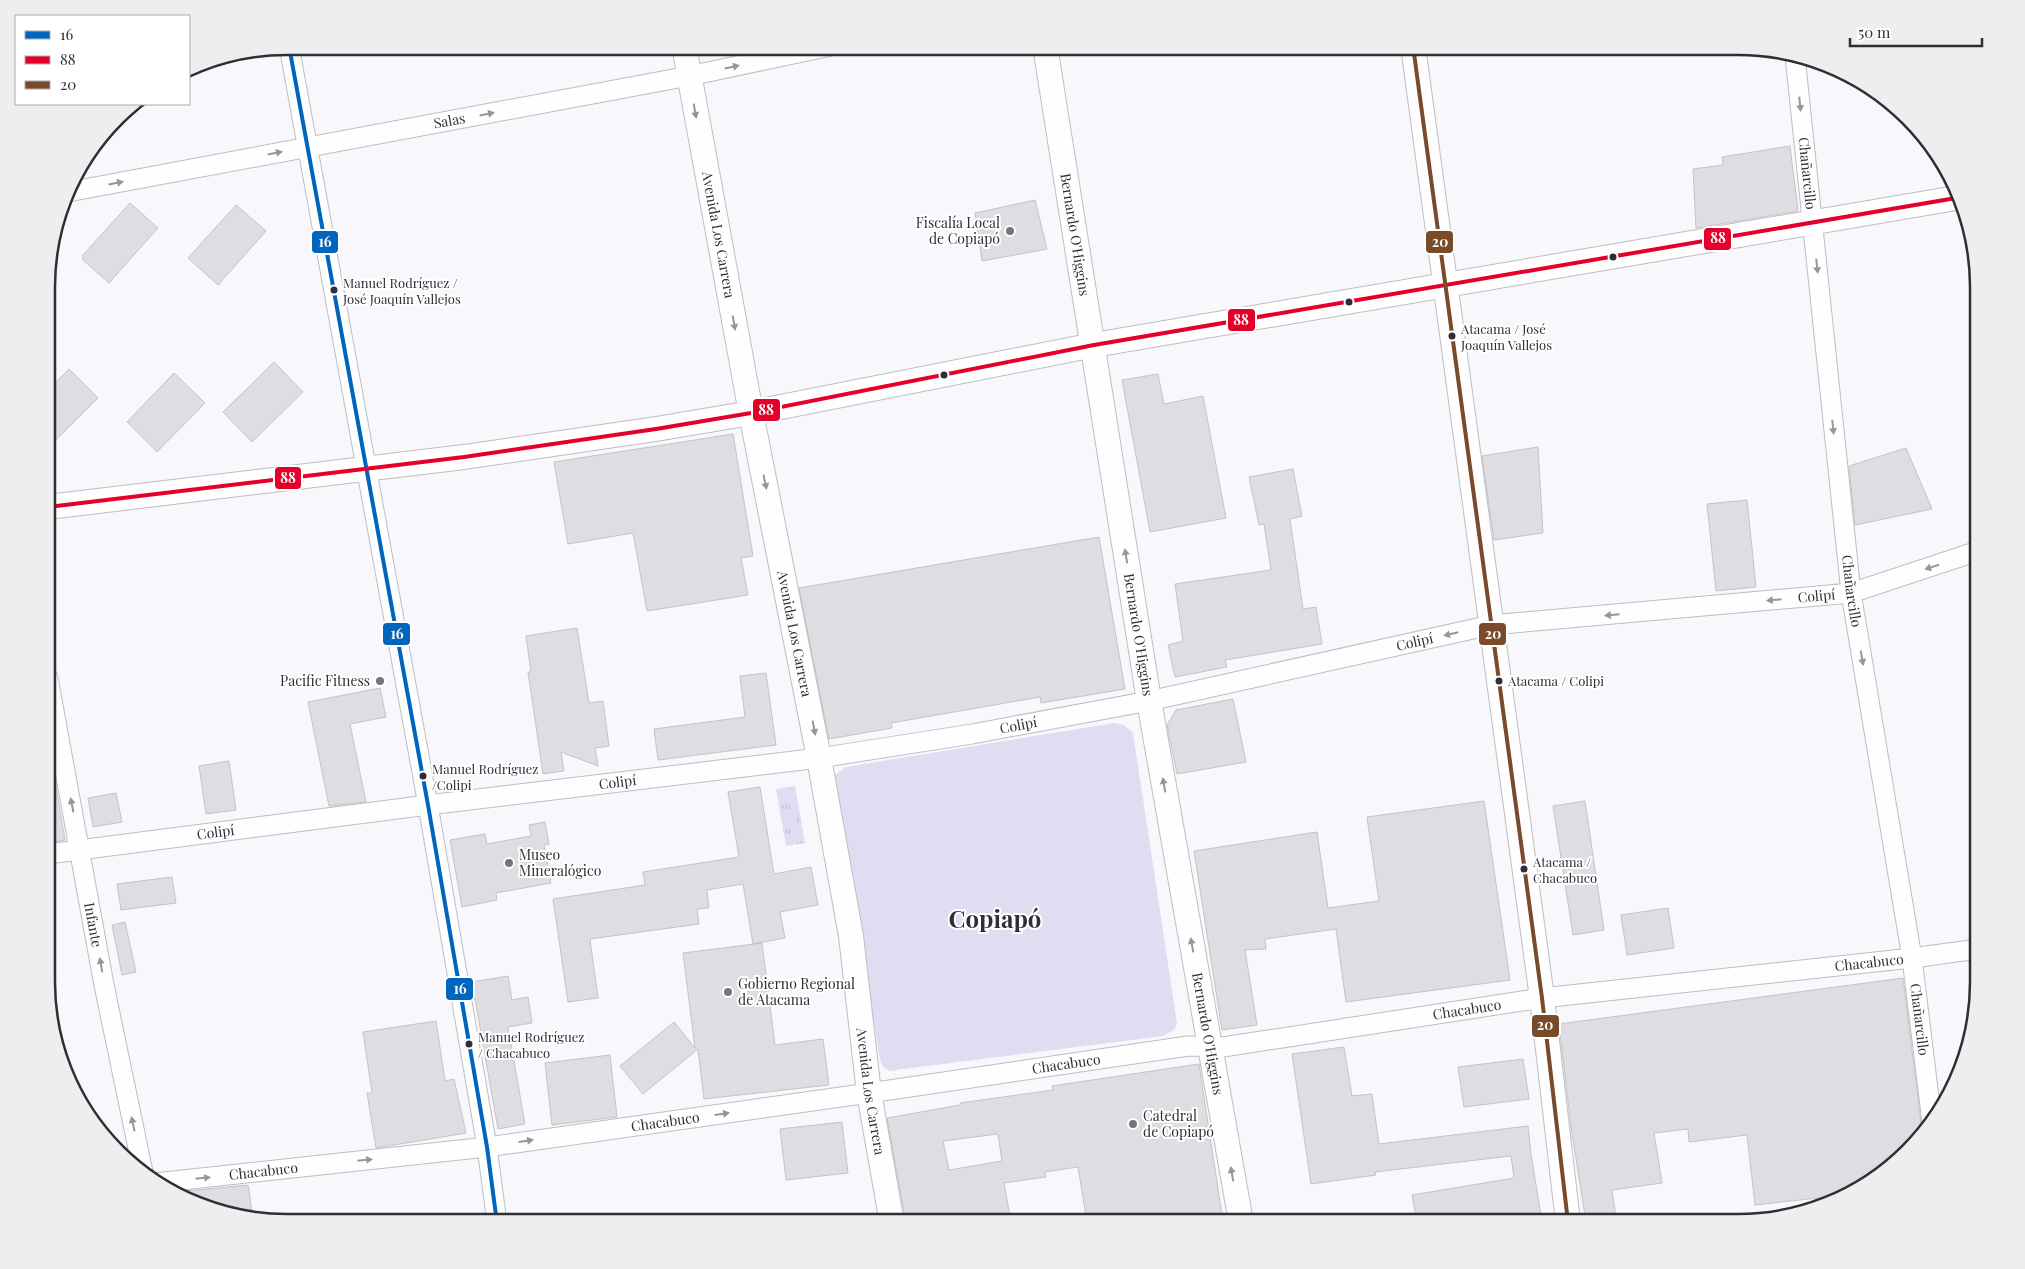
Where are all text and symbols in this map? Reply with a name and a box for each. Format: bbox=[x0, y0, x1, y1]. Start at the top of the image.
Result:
legend bbox=[15, 15, 190, 105]
scale bar bbox=[1850, 15, 1982, 47]
text: 50 m bbox=[1858, 22, 1891, 42]
text: 16 bbox=[60, 24, 74, 44]
text: 88 bbox=[60, 49, 76, 69]
one-way arrow bbox=[725, 63, 740, 71]
text: 20 bbox=[60, 74, 76, 94]
one-way arrow bbox=[1796, 96, 1804, 112]
one-way arrow bbox=[692, 104, 700, 120]
street label: Salas bbox=[432, 108, 467, 133]
one-way arrow bbox=[479, 109, 495, 117]
street label: Chañarcillo bbox=[1795, 136, 1821, 211]
one-way arrow bbox=[268, 149, 283, 157]
street label: Avenida Los Carrera bbox=[698, 169, 740, 300]
street label: Bernardo O'Higgins bbox=[1056, 172, 1095, 297]
one-way arrow bbox=[108, 178, 124, 186]
place label: Fiscalía Local de Copiapó bbox=[916, 213, 1000, 248]
marker: Fiscalía Local de Copiapó bbox=[1004, 225, 1016, 237]
line badge: 88 bbox=[1703, 227, 1732, 251]
text: 88 bbox=[1710, 228, 1726, 247]
line badge: 16 bbox=[311, 230, 339, 254]
line badge: 20 bbox=[1425, 230, 1454, 254]
text: 16 bbox=[318, 232, 332, 251]
text: 20 bbox=[1432, 232, 1448, 251]
unlabelled marker bbox=[1608, 252, 1618, 262]
one-way arrow bbox=[1813, 258, 1821, 274]
place label: Manuel Rodríguez / José Joaquín Vallejos bbox=[342, 274, 461, 307]
marker: Manuel Rodríguez / José Joaquín Vallejos bbox=[329, 285, 339, 295]
unlabelled marker bbox=[1344, 297, 1354, 307]
line badge: 88 bbox=[1227, 308, 1256, 332]
text: 88 bbox=[1233, 310, 1249, 329]
one-way arrow bbox=[731, 315, 739, 331]
place label: Atacama / José Joaquín Vallejos bbox=[1460, 320, 1552, 353]
marker: Atacama / José Joaquín Vallejos bbox=[1447, 331, 1457, 341]
unlabelled marker bbox=[939, 370, 949, 380]
line badge: 88 bbox=[752, 398, 781, 422]
text: 88 bbox=[758, 400, 774, 419]
one-way arrow bbox=[1829, 420, 1837, 436]
line badge: 88 bbox=[274, 466, 302, 490]
text: 88 bbox=[280, 468, 296, 487]
one-way arrow bbox=[761, 475, 769, 490]
one-way arrow bbox=[1122, 548, 1130, 564]
street label: Chañarcillo bbox=[1838, 554, 1867, 629]
one-way arrow bbox=[1924, 563, 1939, 571]
street label: Avenida Los Carrera bbox=[773, 568, 817, 698]
street label: Bernardo O'Higgins bbox=[1120, 572, 1158, 697]
street label: Colipí bbox=[1797, 584, 1836, 607]
one-way arrow bbox=[1766, 596, 1782, 604]
one-way arrow bbox=[1604, 611, 1620, 619]
line badge: 16 bbox=[382, 622, 411, 646]
line badge: 20 bbox=[1478, 622, 1507, 646]
text: 16 bbox=[390, 624, 404, 643]
text: 20 bbox=[1485, 624, 1501, 643]
street label: Colipí bbox=[1394, 628, 1435, 655]
one-way arrow bbox=[1443, 630, 1459, 638]
one-way arrow bbox=[1858, 650, 1866, 666]
place label: Pacific Fitness bbox=[280, 671, 370, 690]
place label: Atacama / Colipi bbox=[1507, 672, 1604, 689]
marker: Pacific Fitness bbox=[374, 675, 386, 687]
marker: Atacama / Colipi bbox=[1494, 676, 1504, 686]
street label: Colipí bbox=[998, 712, 1038, 738]
one-way arrow bbox=[810, 720, 818, 736]
place label: Manuel Rodríguez /Colipi bbox=[432, 760, 538, 793]
street label: Colipí bbox=[598, 770, 637, 793]
marker: Manuel Rodríguez /Colipi bbox=[418, 771, 428, 781]
one-way arrow bbox=[1160, 777, 1168, 793]
one-way arrow bbox=[68, 796, 76, 812]
street label: Colipí bbox=[196, 820, 235, 844]
place label: Museo Mineralógico bbox=[519, 845, 602, 880]
place label: Atacama / Chacabuco bbox=[1532, 853, 1597, 886]
marker: Museo Mineralógico bbox=[503, 857, 515, 869]
marker: Atacama / Chacabuco bbox=[1519, 864, 1529, 874]
street label: Infante bbox=[80, 901, 107, 949]
district label: Copiapó bbox=[949, 902, 1041, 934]
one-way arrow bbox=[1188, 937, 1196, 953]
street label: Chacabuco bbox=[1834, 949, 1905, 975]
one-way arrow bbox=[96, 956, 104, 972]
street label: Bernardo O'Higgins bbox=[1188, 971, 1228, 1096]
place label: Gobierno Regional de Atacama bbox=[738, 974, 855, 1009]
line badge: 16 bbox=[445, 977, 474, 1001]
text: 16 bbox=[453, 979, 467, 998]
street label: Chañarcillo bbox=[1906, 982, 1934, 1057]
marker: Gobierno Regional de Atacama bbox=[722, 986, 734, 998]
street label: Chacabuco bbox=[1431, 994, 1503, 1024]
line badge: 20 bbox=[1531, 1014, 1560, 1038]
text: 20 bbox=[1537, 1015, 1553, 1034]
street label: Avenida Los Carrera bbox=[852, 1026, 890, 1156]
place label: Manuel Rodríguez / Chacabuco bbox=[478, 1028, 584, 1061]
marker: Manuel Rodríguez / Chacabuco bbox=[464, 1039, 474, 1049]
street label: Chacabuco bbox=[1030, 1049, 1102, 1078]
place label: Catedral de Copiapó bbox=[1143, 1106, 1214, 1141]
street label: Chacabuco bbox=[630, 1107, 701, 1136]
one-way arrow bbox=[714, 1110, 730, 1118]
one-way arrow bbox=[129, 1116, 137, 1132]
marker: Catedral de Copiapó bbox=[1127, 1118, 1139, 1130]
one-way arrow bbox=[518, 1137, 534, 1145]
one-way arrow bbox=[357, 1156, 373, 1164]
street label: Chacabuco bbox=[228, 1158, 299, 1184]
one-way arrow bbox=[1228, 1166, 1236, 1182]
one-way arrow bbox=[195, 1174, 211, 1182]

